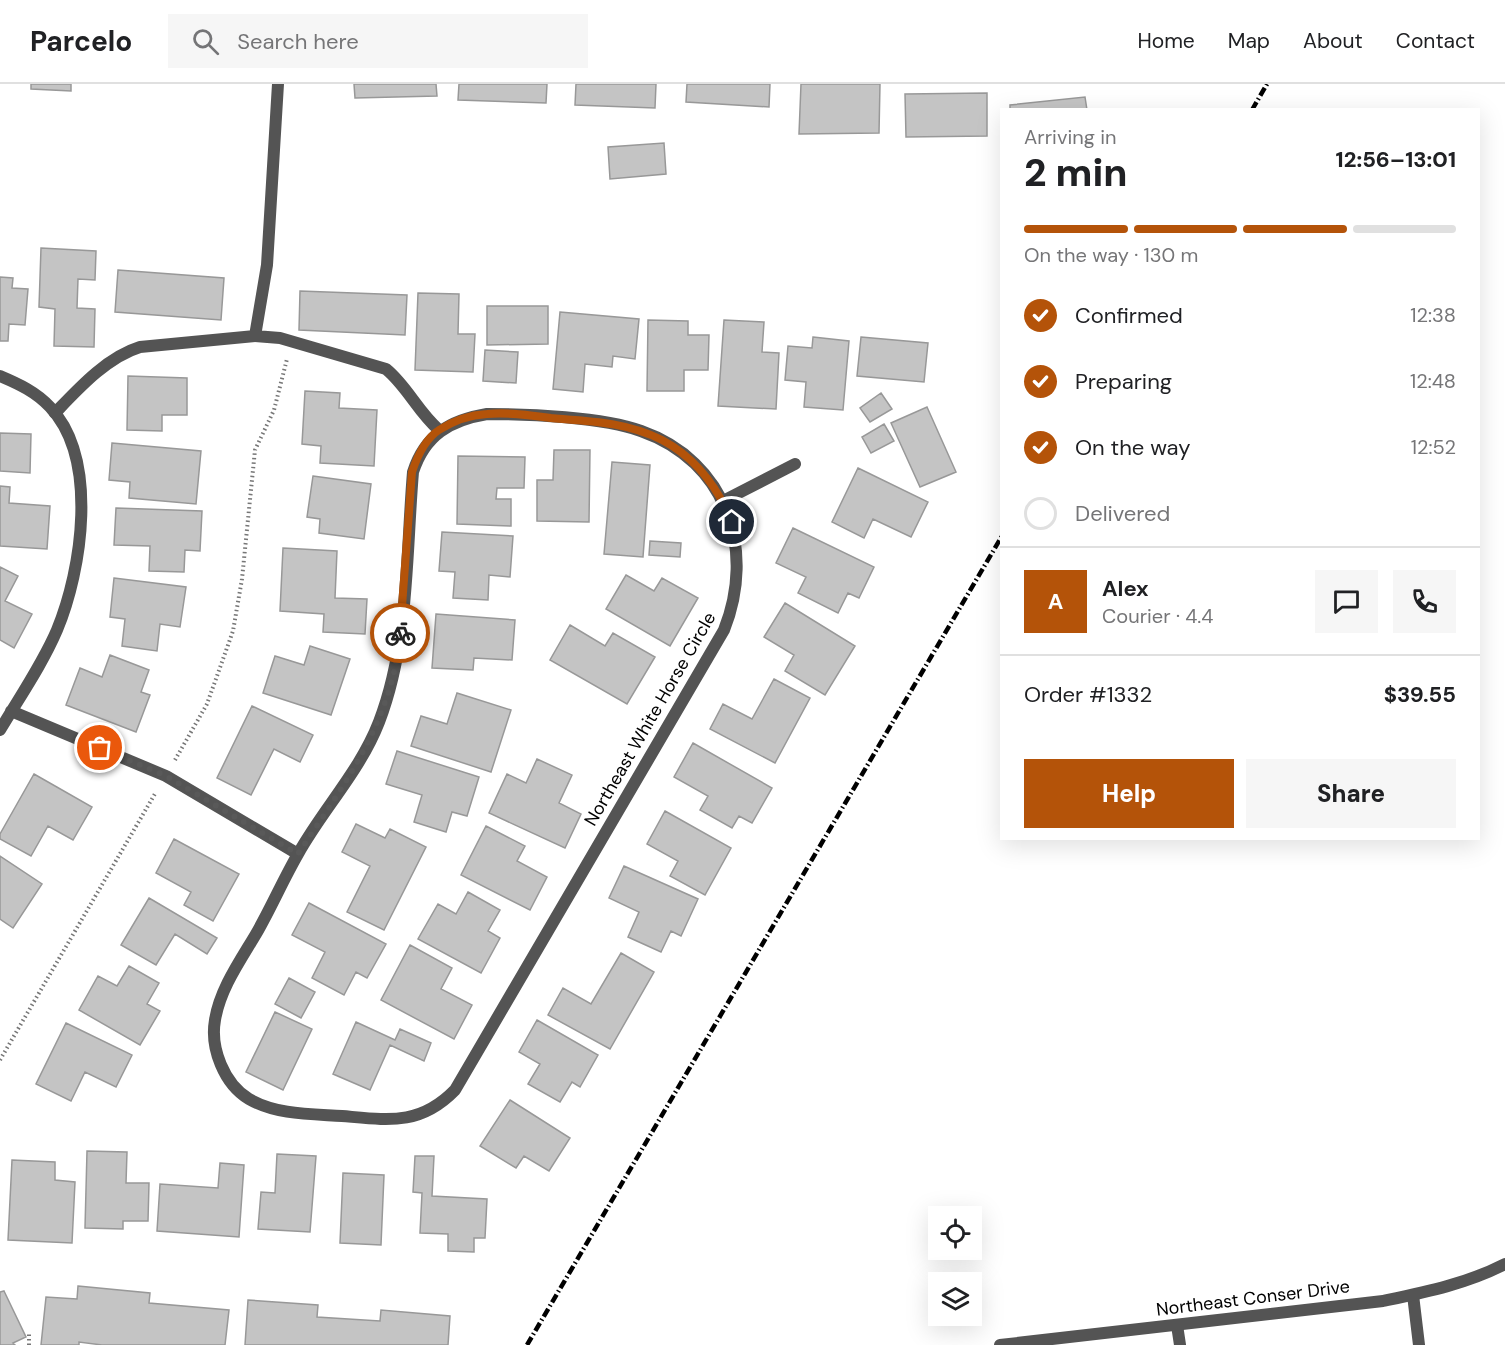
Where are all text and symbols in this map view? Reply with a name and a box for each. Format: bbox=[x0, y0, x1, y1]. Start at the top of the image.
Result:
search box bbox=[168, 14, 588, 68]
text: Parcelo bbox=[30, 23, 132, 60]
icon: search bbox=[189, 25, 222, 58]
text: Search here bbox=[237, 27, 359, 56]
text: Home bbox=[1137, 27, 1195, 55]
text: Map bbox=[1228, 27, 1270, 55]
text: About bbox=[1303, 27, 1363, 55]
text: Contact bbox=[1396, 27, 1475, 55]
text: Arriving in bbox=[1024, 124, 1116, 150]
text: 12:56–13:01 bbox=[1336, 145, 1456, 174]
text: 2 min bbox=[1024, 147, 1128, 198]
text: On the way · 130 m bbox=[1024, 242, 1198, 268]
icon: check bbox=[1024, 299, 1057, 332]
text: Confirmed bbox=[1075, 301, 1183, 330]
text: 12:38 bbox=[1410, 302, 1456, 328]
icon: check bbox=[1024, 365, 1057, 398]
text: Preparing bbox=[1075, 367, 1172, 396]
text: 12:48 bbox=[1410, 368, 1456, 394]
icon: check bbox=[1024, 431, 1057, 464]
text: On the way bbox=[1075, 433, 1190, 462]
text: 12:52 bbox=[1411, 434, 1456, 460]
pin bbox=[706, 496, 757, 547]
text: Delivered bbox=[1075, 499, 1170, 528]
icon: home bbox=[715, 505, 748, 538]
button: chat bbox=[1315, 570, 1378, 633]
button: phone bbox=[1393, 570, 1456, 633]
text: Alex bbox=[1102, 574, 1149, 603]
text: A bbox=[1048, 587, 1063, 616]
courier bbox=[370, 603, 430, 663]
text: Courier · 4.4 bbox=[1102, 603, 1213, 629]
street label: Northeast White Horse Circle bbox=[579, 608, 721, 830]
icon: bike bbox=[384, 617, 417, 650]
text: Order #1332 bbox=[1024, 680, 1152, 709]
text: $39.55 bbox=[1384, 680, 1456, 709]
pin bbox=[74, 722, 125, 773]
icon: bag bbox=[83, 731, 116, 764]
button: Help bbox=[1024, 759, 1234, 828]
button: Share bbox=[1246, 759, 1456, 828]
map controls bbox=[928, 1206, 982, 1326]
button: locate bbox=[928, 1206, 982, 1260]
button: layers bbox=[928, 1272, 982, 1326]
street label: Northeast Conser Drive bbox=[1155, 1274, 1351, 1322]

